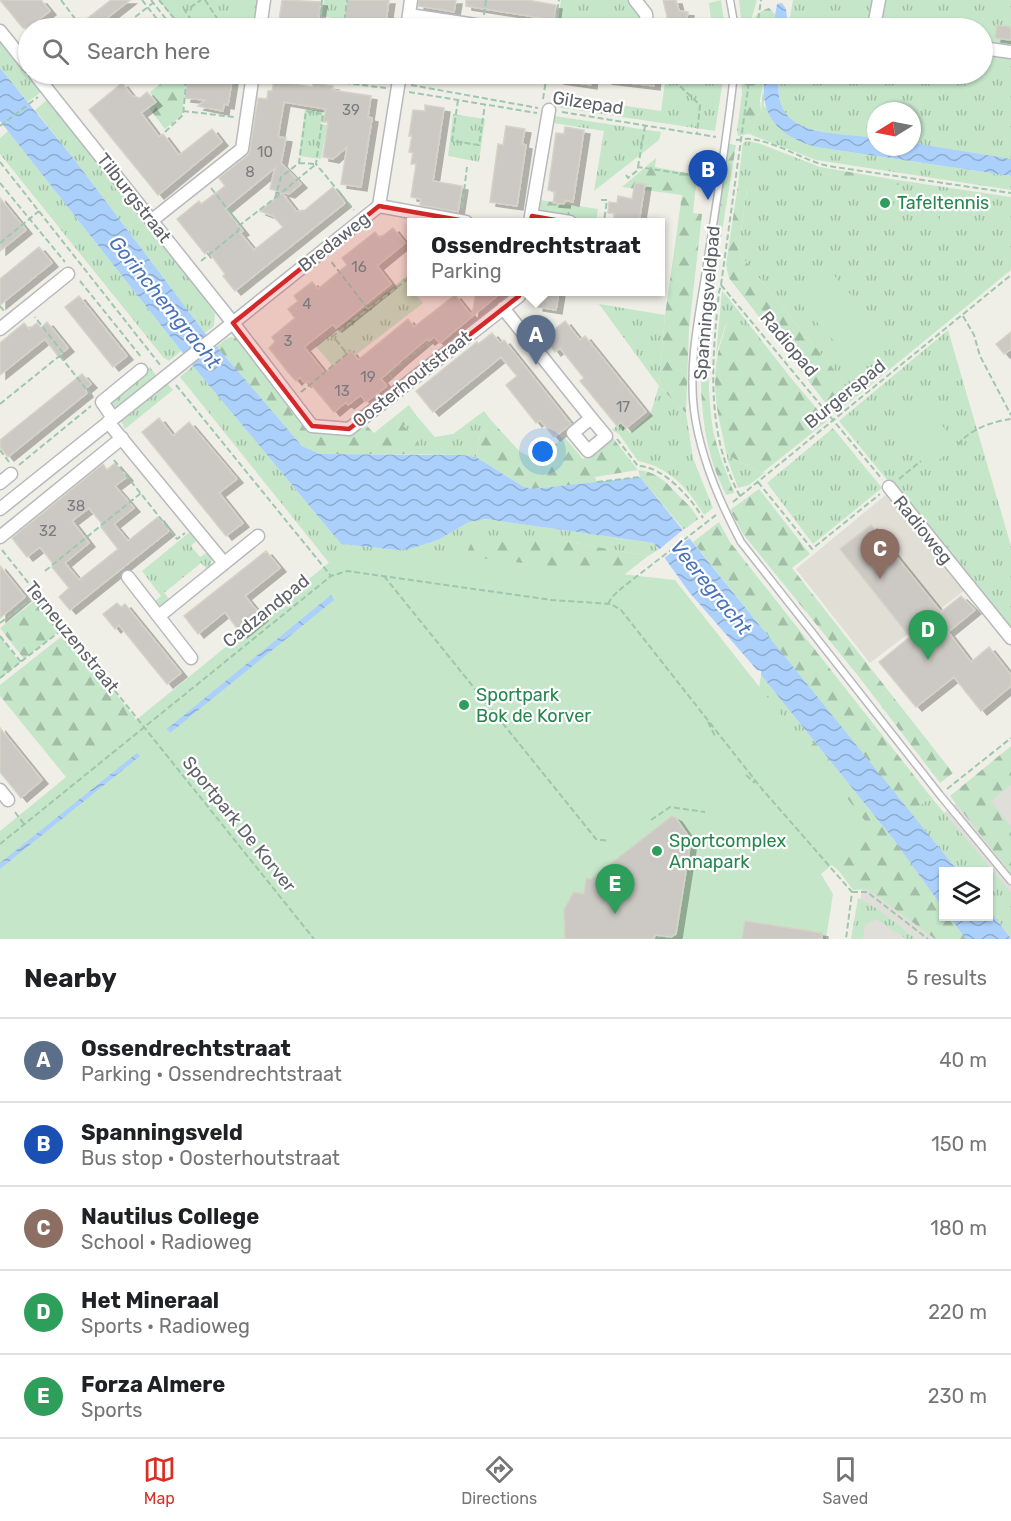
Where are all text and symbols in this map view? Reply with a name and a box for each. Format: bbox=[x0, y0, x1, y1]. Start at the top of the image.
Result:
search box bbox=[18, 18, 993, 84]
icon: search bbox=[39, 35, 72, 68]
text: Search here bbox=[87, 38, 210, 65]
street label: Gilzepad bbox=[551, 87, 625, 119]
house number: 39 bbox=[342, 101, 360, 119]
north arrow bbox=[867, 102, 921, 156]
house number: 10 bbox=[257, 143, 273, 161]
street label: Tilburgstraat bbox=[92, 149, 176, 247]
pin: B bbox=[688, 150, 728, 200]
house number: 8 bbox=[245, 163, 255, 181]
place label: Tafeltennis bbox=[897, 192, 989, 214]
marker: Tafeltennis bbox=[878, 196, 892, 210]
street label: Bredaweg bbox=[294, 207, 374, 277]
popup bbox=[407, 218, 665, 296]
street label: Spanningsveldpad bbox=[689, 225, 725, 381]
water label: Gorinchemgracht bbox=[104, 231, 226, 373]
text: Ossendrechtstraat bbox=[431, 232, 641, 259]
house number: 16 bbox=[351, 258, 367, 276]
text: Parking bbox=[431, 259, 502, 283]
house number: 4 bbox=[302, 295, 312, 313]
street label: Radiopad bbox=[755, 307, 823, 381]
pin: A bbox=[516, 316, 556, 365]
street label: Oosterhoutstraat bbox=[348, 326, 476, 432]
house number: 3 bbox=[283, 332, 293, 350]
street label: Burgerspad bbox=[800, 355, 890, 433]
house number: 19 bbox=[360, 368, 376, 386]
house number: 13 bbox=[334, 382, 350, 400]
house number: 17 bbox=[616, 398, 630, 416]
your location bbox=[528, 437, 557, 466]
street label: Radioweg bbox=[889, 491, 957, 569]
house number: 38 bbox=[67, 497, 85, 515]
house number: 32 bbox=[39, 522, 57, 540]
pin: C bbox=[860, 530, 900, 579]
water label: Veeregracht bbox=[665, 535, 757, 639]
street label: Cadzandpad bbox=[218, 569, 314, 653]
street label: Terneuzenstraat bbox=[20, 577, 124, 697]
pin: D bbox=[908, 610, 948, 660]
place label: Sportpark Bok de Korver bbox=[476, 684, 591, 727]
marker: Sportpark Bok de Korver bbox=[457, 698, 471, 712]
street label: Sportpark De Korver bbox=[178, 752, 301, 896]
place label: Sportcomplex Annapark bbox=[669, 830, 786, 873]
marker: Sportcomplex Annapark bbox=[650, 844, 664, 858]
pin: E bbox=[596, 864, 634, 914]
map controls bbox=[939, 867, 993, 921]
button: layers bbox=[939, 867, 993, 921]
text: Nearby bbox=[24, 963, 117, 994]
text: 5 results bbox=[906, 966, 987, 990]
text: Ossendrechtstraat bbox=[81, 1035, 291, 1062]
text: A bbox=[36, 1048, 51, 1072]
text: 40 m bbox=[939, 1048, 987, 1072]
text: Parking · Ossendrechtstraat bbox=[81, 1062, 342, 1086]
text: Spanningsveld bbox=[81, 1119, 243, 1146]
text: B bbox=[36, 1132, 51, 1156]
text: 150 m bbox=[931, 1132, 987, 1156]
text: Bus stop · Oosterhoutstraat bbox=[81, 1146, 340, 1170]
text: Nautilus College bbox=[81, 1203, 259, 1230]
text: C bbox=[36, 1216, 51, 1240]
text: 180 m bbox=[930, 1216, 987, 1240]
text: School · Radioweg bbox=[81, 1230, 252, 1254]
text: Het Mineraal bbox=[81, 1287, 219, 1314]
text: D bbox=[36, 1300, 51, 1324]
text: 220 m bbox=[928, 1300, 987, 1324]
text: Sports · Radioweg bbox=[81, 1314, 250, 1338]
text: Forza Almere bbox=[81, 1371, 225, 1398]
text: E bbox=[37, 1384, 50, 1408]
text: 230 m bbox=[928, 1384, 987, 1408]
text: Sports bbox=[81, 1398, 142, 1422]
tab: Map bbox=[143, 1453, 176, 1508]
tab: Directions bbox=[461, 1453, 537, 1508]
tab: Saved bbox=[823, 1453, 868, 1508]

